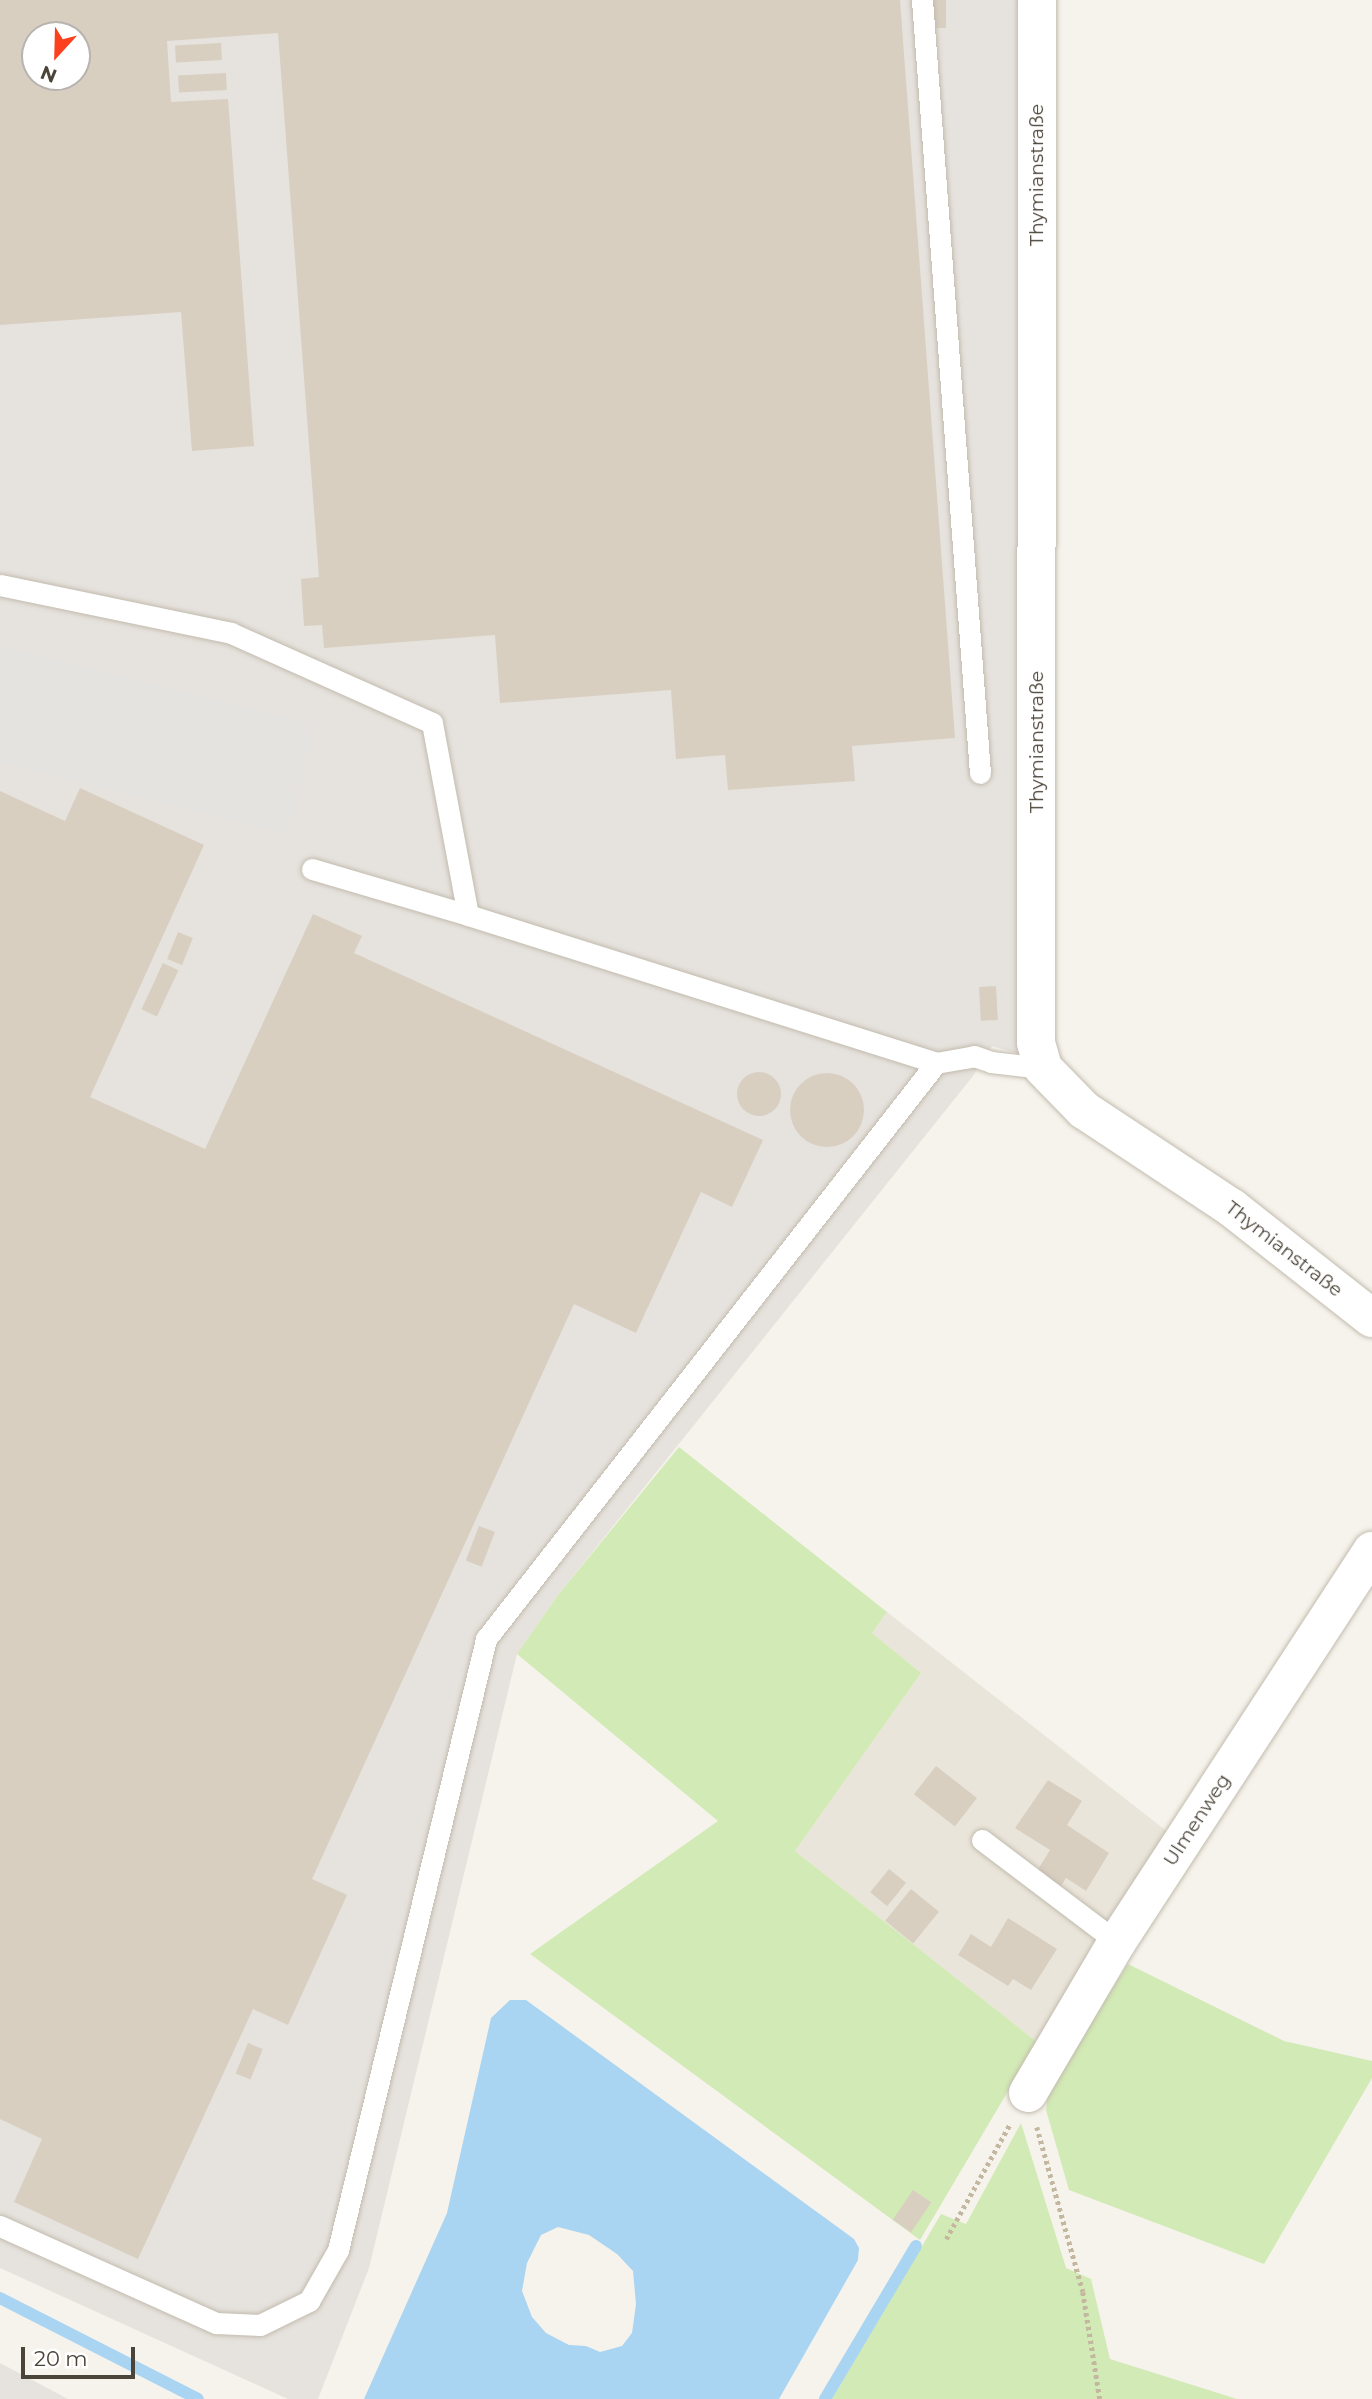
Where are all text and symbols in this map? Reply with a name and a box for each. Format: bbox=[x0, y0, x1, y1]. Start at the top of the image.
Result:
north arrow bbox=[21, 21, 91, 91]
text: N bbox=[37, 61, 60, 88]
street label: Thymianstraße bbox=[1026, 104, 1048, 246]
street label: Thymianstraße bbox=[1026, 671, 1048, 813]
street label: Thymianstraße bbox=[1221, 1196, 1347, 1302]
street label: Ulmenweg bbox=[1159, 1770, 1235, 1870]
scale bar bbox=[24, 2332, 138, 2376]
text: 20 m bbox=[34, 2346, 88, 2371]

